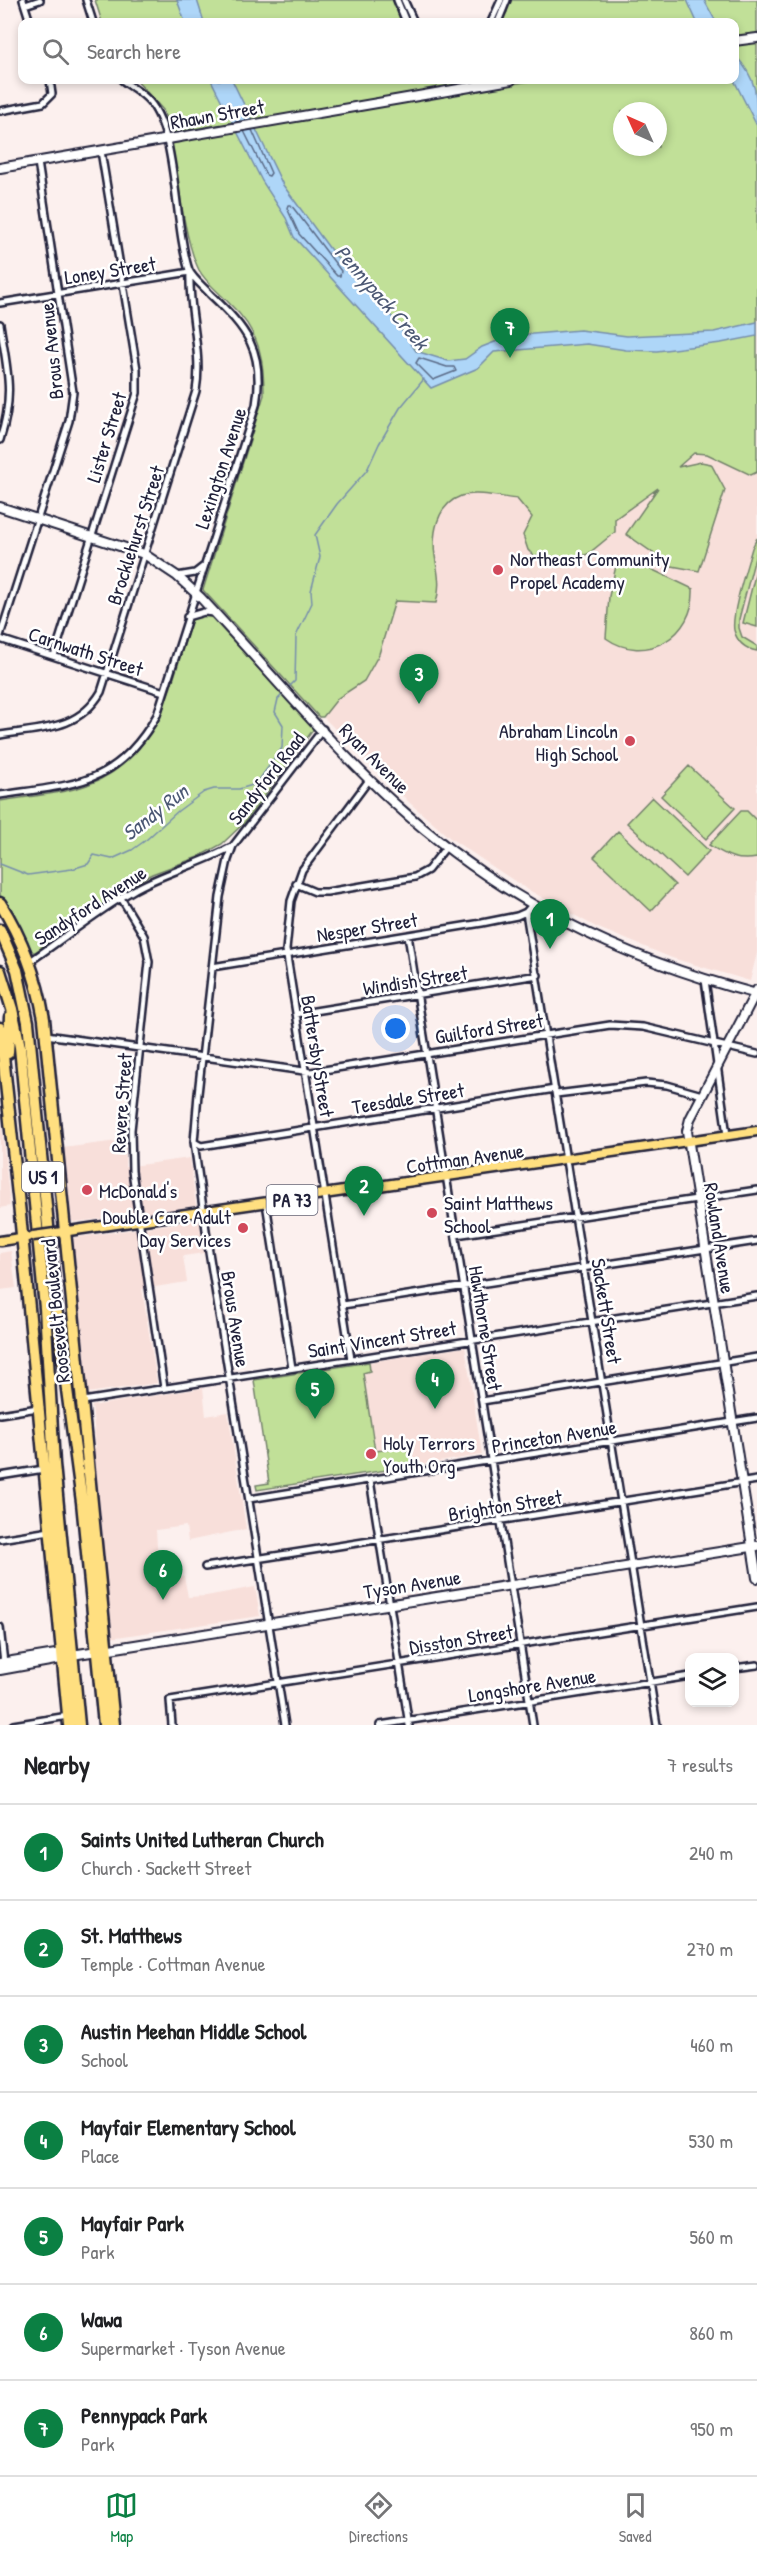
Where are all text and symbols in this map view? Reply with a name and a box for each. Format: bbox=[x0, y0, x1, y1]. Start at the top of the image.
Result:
search box bbox=[18, 18, 739, 84]
icon: search bbox=[39, 35, 72, 68]
text: Search here bbox=[87, 36, 181, 66]
street label: Rhawn Street bbox=[168, 92, 267, 136]
north arrow bbox=[613, 102, 667, 156]
water label: Pennypack Creek bbox=[328, 238, 437, 357]
street label: Loney Street bbox=[62, 249, 159, 291]
street label: Brous Avenue bbox=[33, 301, 69, 401]
pin: 7 bbox=[490, 308, 530, 358]
street label: Lister Street bbox=[79, 387, 133, 486]
street label: Lexington Avenue bbox=[188, 404, 252, 532]
street label: Brocklehurst Street bbox=[100, 461, 171, 608]
place label: Northeast Community Propel Academy bbox=[510, 545, 670, 595]
marker: Northeast Community Propel Academy bbox=[491, 563, 505, 577]
street label: Carnwath Street bbox=[25, 620, 148, 683]
pin: 3 bbox=[400, 654, 438, 704]
street label: Ryan Avenue bbox=[334, 717, 416, 799]
place label: Abraham Lincoln High School bbox=[499, 717, 619, 767]
street label: Sandyford Road bbox=[221, 726, 311, 830]
marker: Abraham Lincoln High School bbox=[623, 734, 637, 748]
water label: Sandy Run bbox=[116, 776, 195, 847]
street label: Sandyford Avenue bbox=[29, 859, 151, 951]
pin: 1 bbox=[530, 900, 570, 949]
street label: Nesper Street bbox=[315, 906, 420, 948]
street label: Windish Street bbox=[361, 958, 470, 1002]
street label: Battersby Street bbox=[295, 993, 341, 1120]
street label: Guilford Street bbox=[433, 1006, 546, 1050]
your location bbox=[381, 1014, 410, 1043]
street label: Revere Street bbox=[104, 1051, 138, 1154]
street label: Teesdale Street bbox=[350, 1076, 467, 1120]
street label: Cottman Avenue bbox=[404, 1136, 526, 1180]
road number: US 1 bbox=[22, 1162, 64, 1192]
pin: 2 bbox=[344, 1166, 384, 1216]
place label: McDonald's bbox=[99, 1177, 177, 1204]
street label: Rowland Avenue bbox=[698, 1181, 742, 1295]
marker: McDonald's bbox=[80, 1183, 94, 1197]
road number: PA 73 bbox=[266, 1185, 318, 1215]
place label: Saint Matthews School bbox=[444, 1189, 553, 1239]
place label: Double Care Adult Day Services bbox=[103, 1203, 232, 1253]
marker: Saint Matthews School bbox=[425, 1206, 439, 1220]
marker: Double Care Adult Day Services bbox=[236, 1221, 250, 1235]
street label: Roosevelt Boulevard bbox=[34, 1238, 76, 1384]
street label: Sackett Street bbox=[585, 1257, 629, 1367]
street label: Hawthorne Street bbox=[463, 1264, 509, 1393]
street label: Brous Avenue bbox=[215, 1269, 257, 1369]
street label: Saint Vincent Street bbox=[306, 1314, 459, 1364]
pin: 4 bbox=[416, 1360, 454, 1409]
pin: 5 bbox=[296, 1370, 334, 1419]
street label: Princeton Avenue bbox=[490, 1413, 618, 1459]
place label: Holy Terrors Youth Org bbox=[383, 1429, 475, 1479]
marker: Holy Terrors Youth Org bbox=[364, 1447, 378, 1461]
street label: Brighton Street bbox=[446, 1483, 565, 1527]
pin: 6 bbox=[144, 1550, 182, 1600]
street label: Tyson Avenue bbox=[362, 1563, 463, 1605]
street label: Disston Street bbox=[407, 1617, 516, 1661]
map controls bbox=[685, 1653, 739, 1707]
button: layers bbox=[685, 1653, 739, 1707]
street label: Longshore Avenue bbox=[466, 1662, 598, 1708]
text: Nearby bbox=[24, 1747, 90, 1782]
text: 7 results bbox=[667, 1751, 733, 1778]
text: Saints United Lutheran Church bbox=[81, 1824, 324, 1854]
text: 1 bbox=[40, 1839, 47, 1866]
text: 240 m bbox=[689, 1839, 733, 1866]
text: Church · Sackett Street bbox=[81, 1854, 251, 1881]
text: St. Matthews bbox=[81, 1920, 182, 1950]
text: 2 bbox=[39, 1935, 48, 1962]
text: 270 m bbox=[687, 1935, 733, 1962]
text: Temple · Cottman Avenue bbox=[81, 1950, 266, 1977]
text: Austin Meehan Middle School bbox=[81, 2016, 306, 2046]
text: 3 bbox=[39, 2031, 48, 2058]
text: 460 m bbox=[690, 2031, 733, 2058]
text: School bbox=[81, 2046, 128, 2073]
text: Mayfair Elementary School bbox=[81, 2112, 295, 2142]
text: 4 bbox=[40, 2127, 47, 2154]
text: 530 m bbox=[688, 2127, 733, 2154]
text: Place bbox=[81, 2142, 120, 2169]
text: Mayfair Park bbox=[81, 2208, 184, 2238]
text: 5 bbox=[39, 2223, 48, 2250]
text: 560 m bbox=[689, 2223, 733, 2250]
text: Park bbox=[81, 2238, 114, 2265]
text: Wawa bbox=[81, 2304, 122, 2334]
text: 6 bbox=[40, 2319, 47, 2346]
text: 860 m bbox=[689, 2319, 733, 2346]
text: Supermarket · Tyson Avenue bbox=[81, 2334, 286, 2361]
text: Pennypack Park bbox=[81, 2400, 207, 2430]
text: 7 bbox=[39, 2415, 48, 2442]
text: 950 m bbox=[690, 2415, 733, 2442]
text: Park bbox=[81, 2430, 114, 2457]
tab: Map bbox=[105, 2489, 138, 2547]
tab: Directions bbox=[349, 2489, 408, 2547]
tab: Saved bbox=[619, 2489, 652, 2547]

